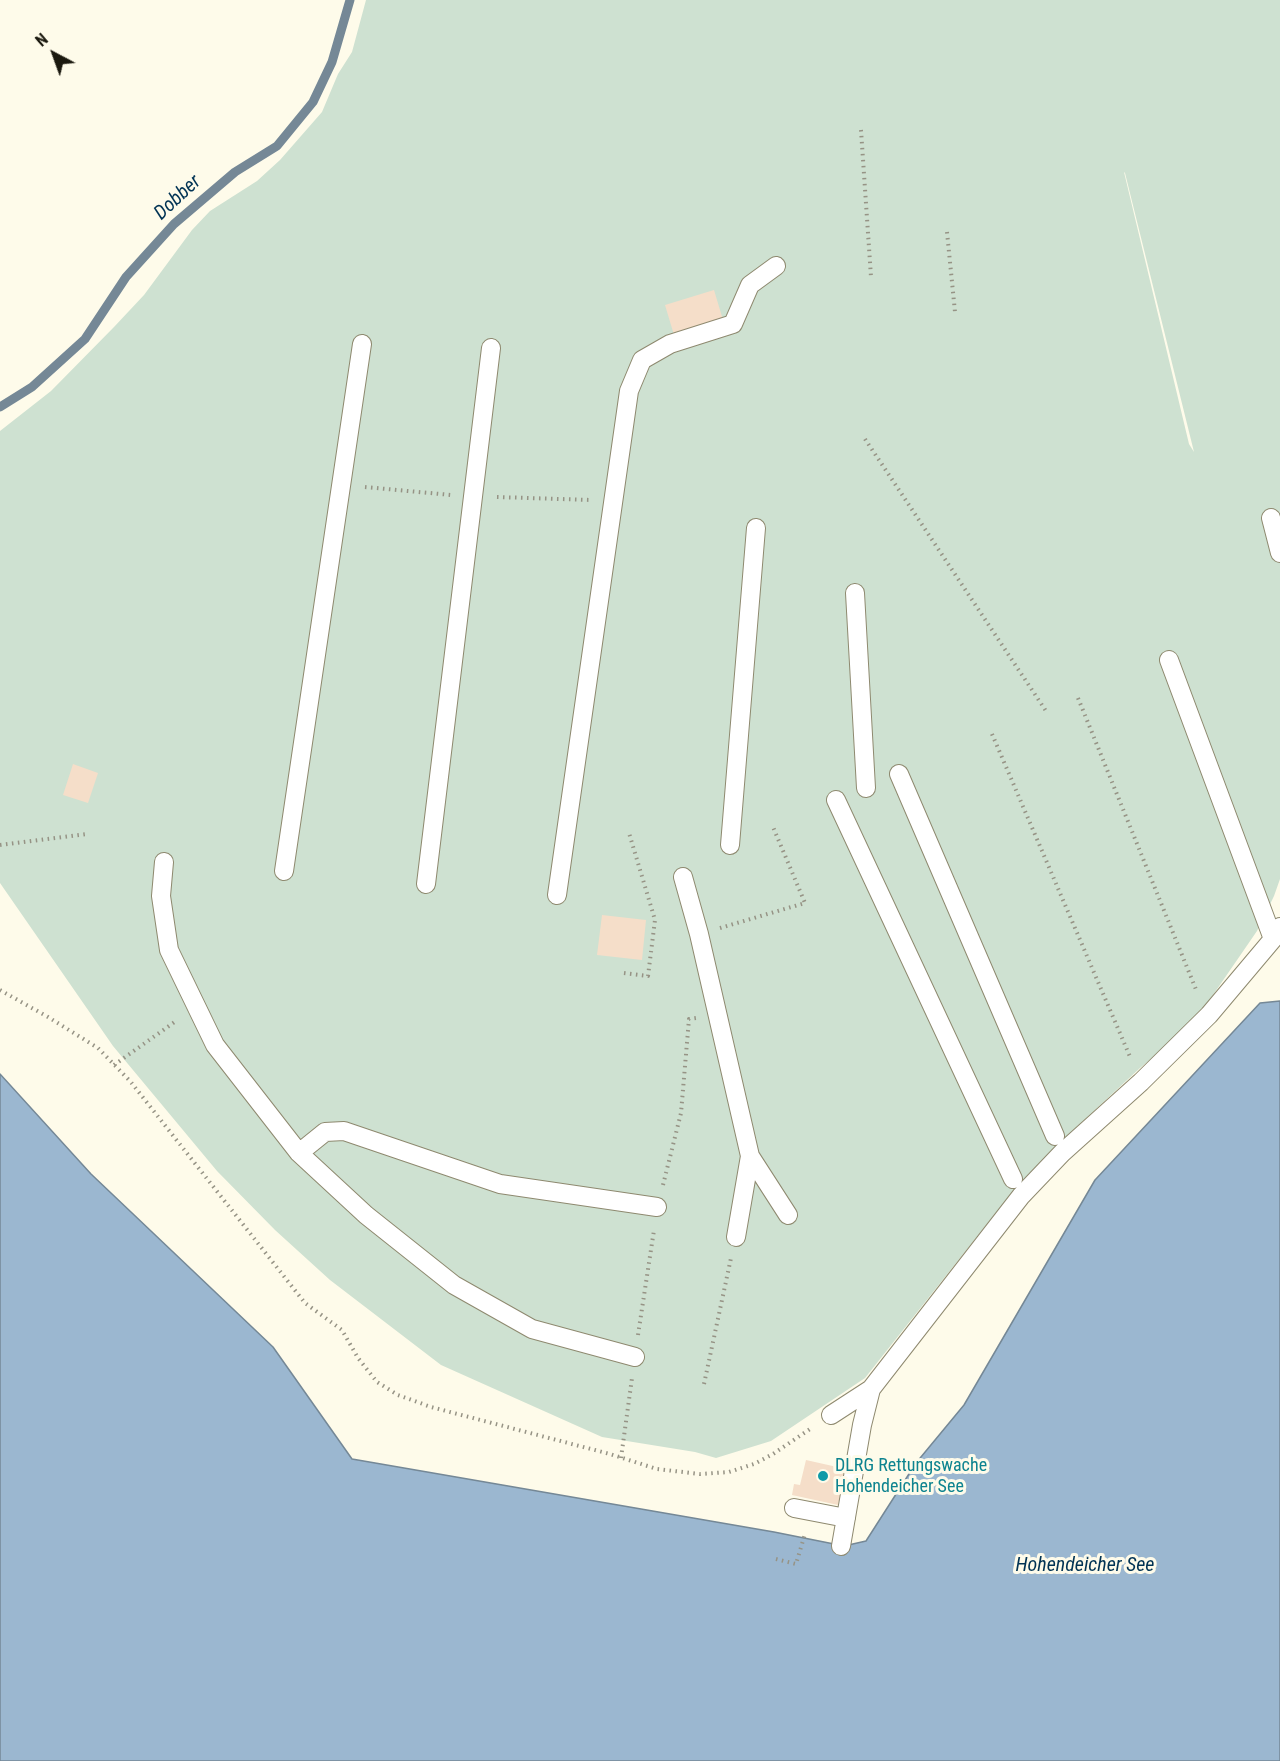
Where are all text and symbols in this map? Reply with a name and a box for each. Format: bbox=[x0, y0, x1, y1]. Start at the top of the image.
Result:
north arrow bbox=[24, 24, 84, 84]
text: N bbox=[32, 30, 52, 50]
water label: Dobber bbox=[150, 170, 206, 226]
place label: DLRG Rettungswache Hohendeicher See bbox=[835, 1455, 987, 1498]
marker: DLRG Rettungswache Hohendeicher See bbox=[816, 1469, 830, 1483]
water label: Hohendeicher See bbox=[1016, 1554, 1154, 1578]

